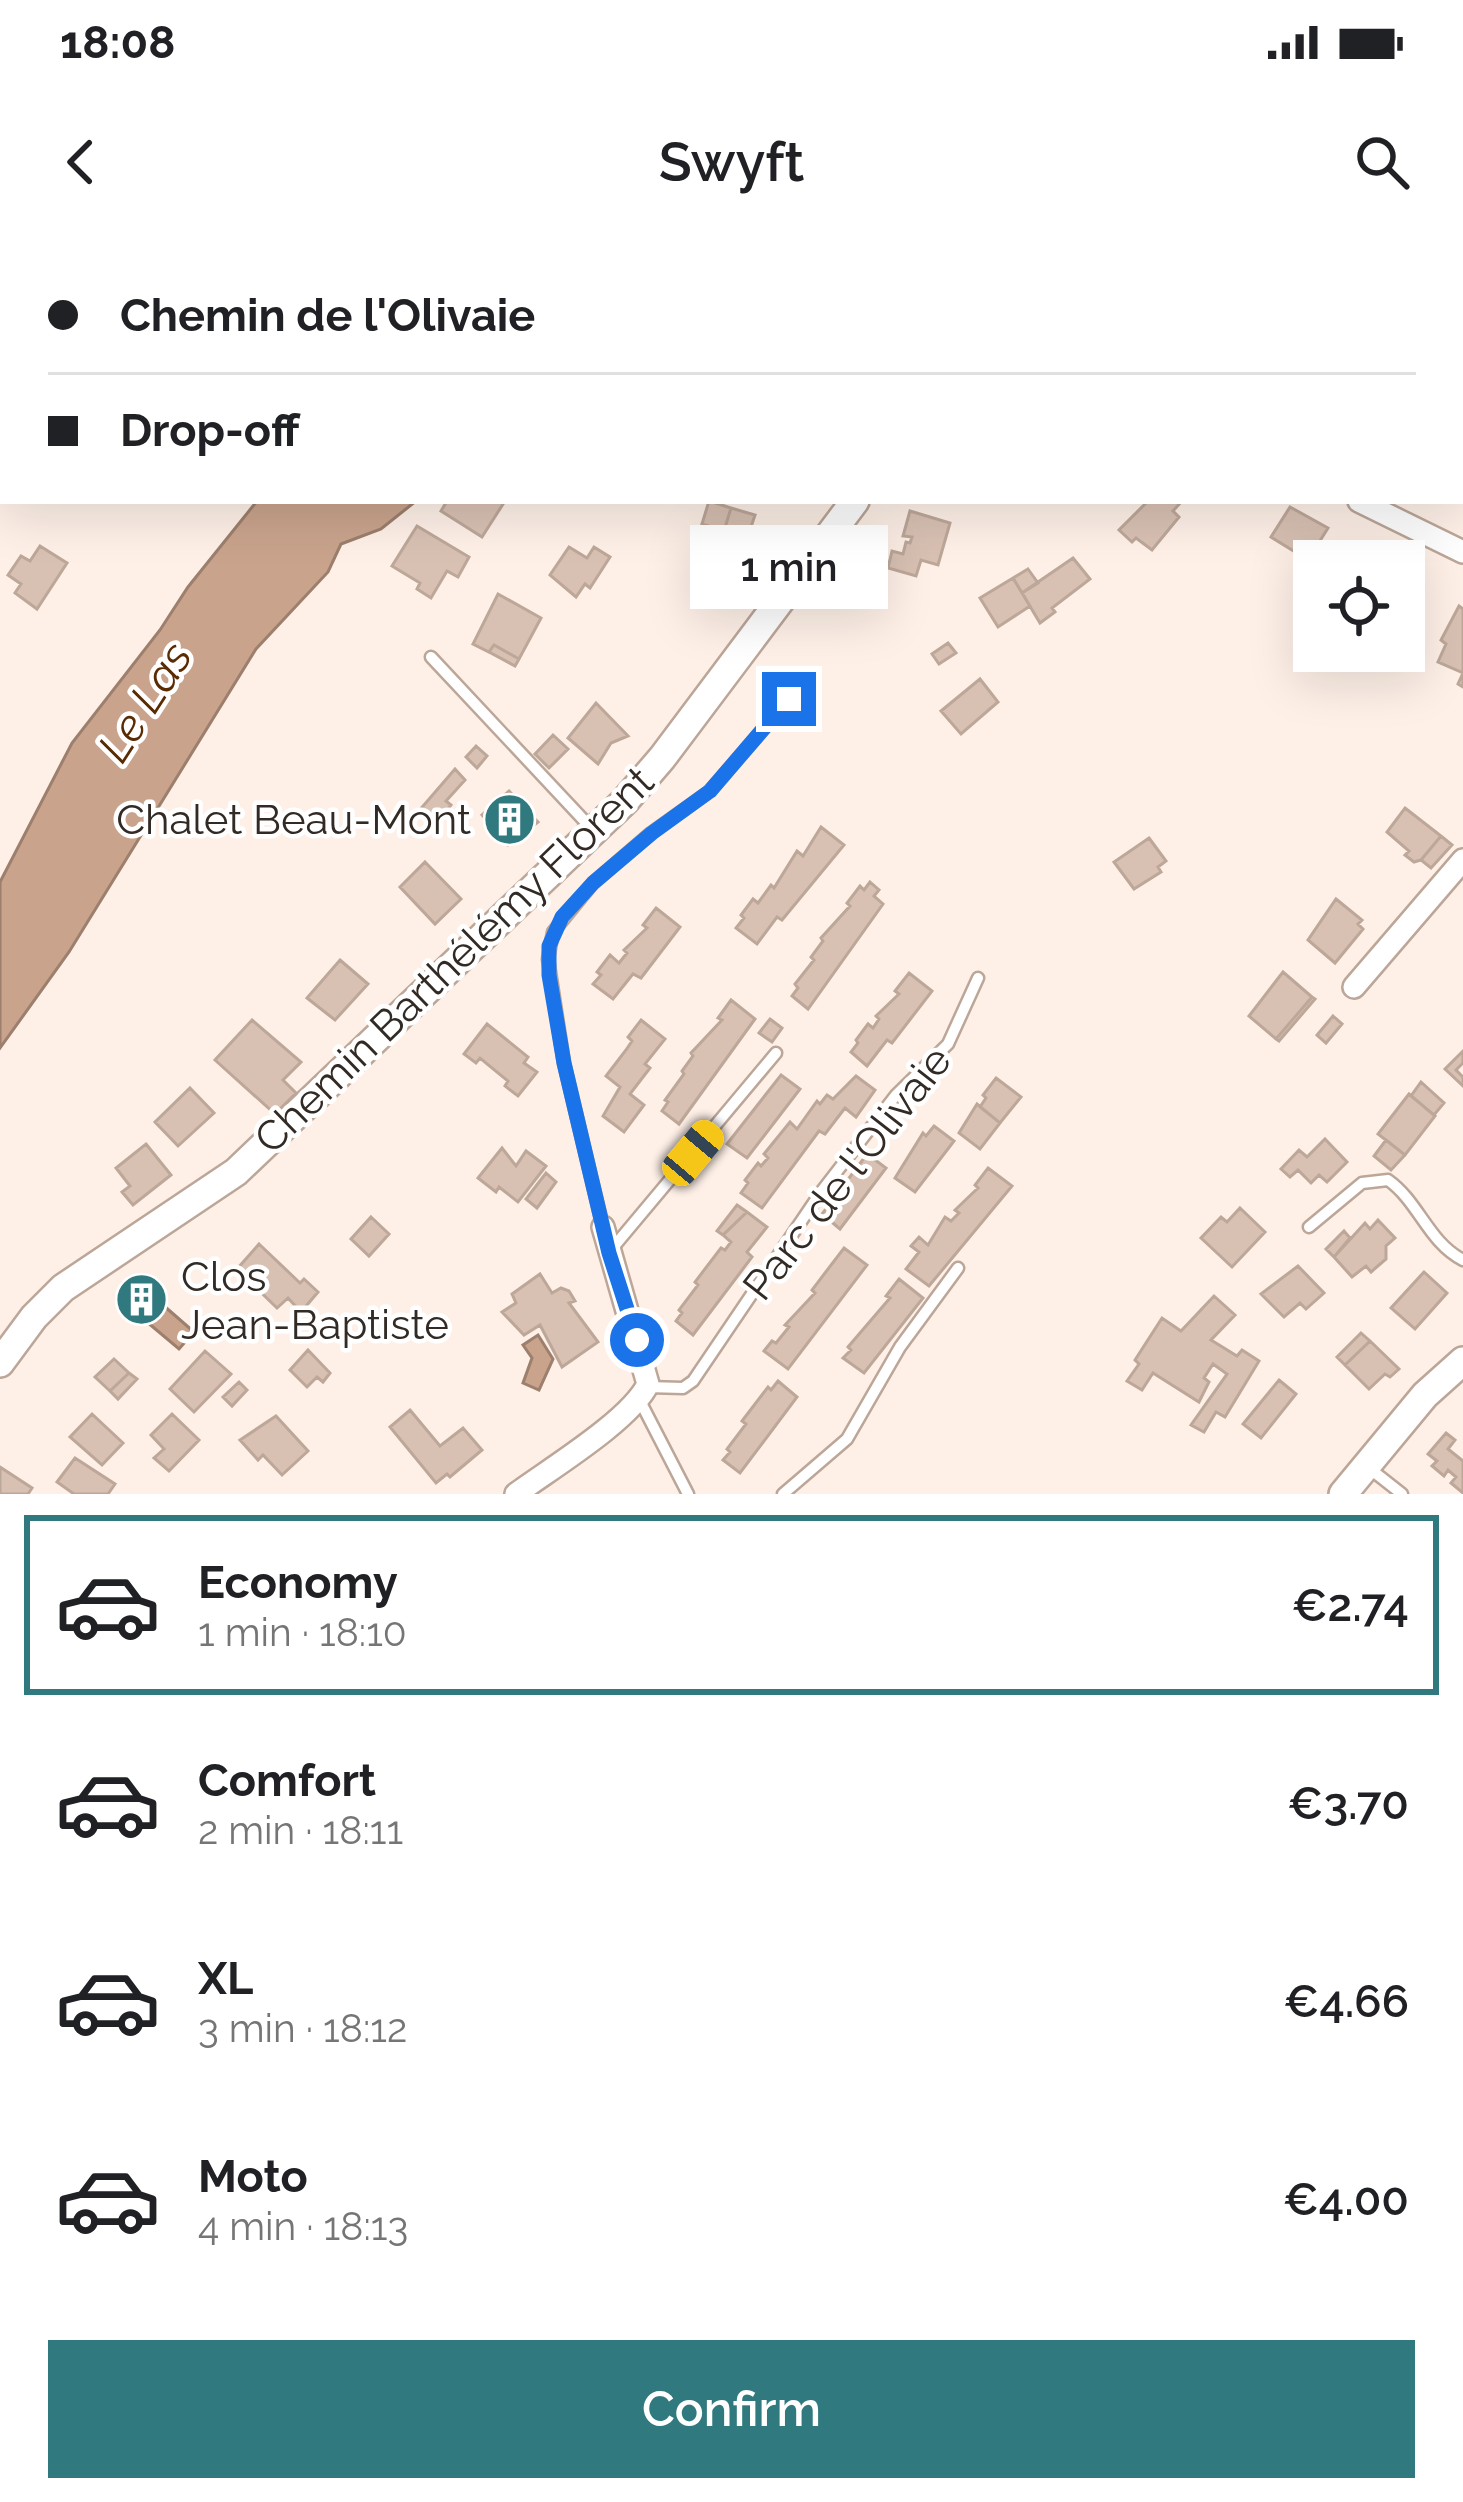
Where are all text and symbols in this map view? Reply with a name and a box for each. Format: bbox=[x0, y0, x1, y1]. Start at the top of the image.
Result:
text: 18:08 bbox=[60, 16, 175, 69]
icon: back bbox=[48, 129, 114, 195]
icon: search bbox=[1349, 129, 1415, 195]
text: Swyft bbox=[659, 130, 804, 194]
text: Chemin de l'Olivaie bbox=[120, 289, 535, 342]
text: Drop-off bbox=[120, 404, 300, 457]
callout: 1 min bbox=[690, 525, 888, 609]
map controls bbox=[1293, 540, 1425, 672]
button: locate bbox=[1293, 540, 1425, 672]
text: 1 min bbox=[741, 544, 837, 590]
water label: Le Las bbox=[87, 632, 203, 772]
route end bbox=[762, 672, 816, 726]
street label: Chemin Barthélémy Florent bbox=[245, 757, 663, 1163]
building icon: Chalet Beau-Mont bbox=[482, 791, 538, 847]
place label: Chalet Beau-Mont bbox=[116, 795, 471, 844]
street label: Parc de l'Olivaie bbox=[733, 1037, 961, 1309]
car bbox=[656, 1114, 730, 1192]
place label: Clos Jean-Baptiste bbox=[181, 1252, 449, 1349]
building icon: Clos Jean-Baptiste bbox=[114, 1272, 170, 1328]
route start bbox=[610, 1313, 664, 1367]
icon: car bbox=[54, 1551, 162, 1659]
text: Economy bbox=[198, 1556, 398, 1609]
text: €2.74 bbox=[1292, 1579, 1409, 1632]
text: 1 min · 18:10 bbox=[198, 1609, 407, 1655]
icon: car bbox=[54, 1749, 162, 1857]
text: Comfort bbox=[198, 1754, 376, 1807]
text: €3.70 bbox=[1288, 1777, 1409, 1830]
text: 2 min · 18:11 bbox=[198, 1807, 403, 1853]
icon: car bbox=[54, 1947, 162, 2055]
text: XL bbox=[198, 1952, 253, 2005]
text: €4.66 bbox=[1284, 1975, 1409, 2028]
text: 3 min · 18:12 bbox=[198, 2005, 407, 2051]
icon: car bbox=[54, 2145, 162, 2253]
text: Moto bbox=[198, 2150, 308, 2203]
text: €4.00 bbox=[1283, 2173, 1409, 2226]
text: 4 min · 18:13 bbox=[198, 2203, 408, 2249]
button: Confirm bbox=[48, 2340, 1415, 2478]

